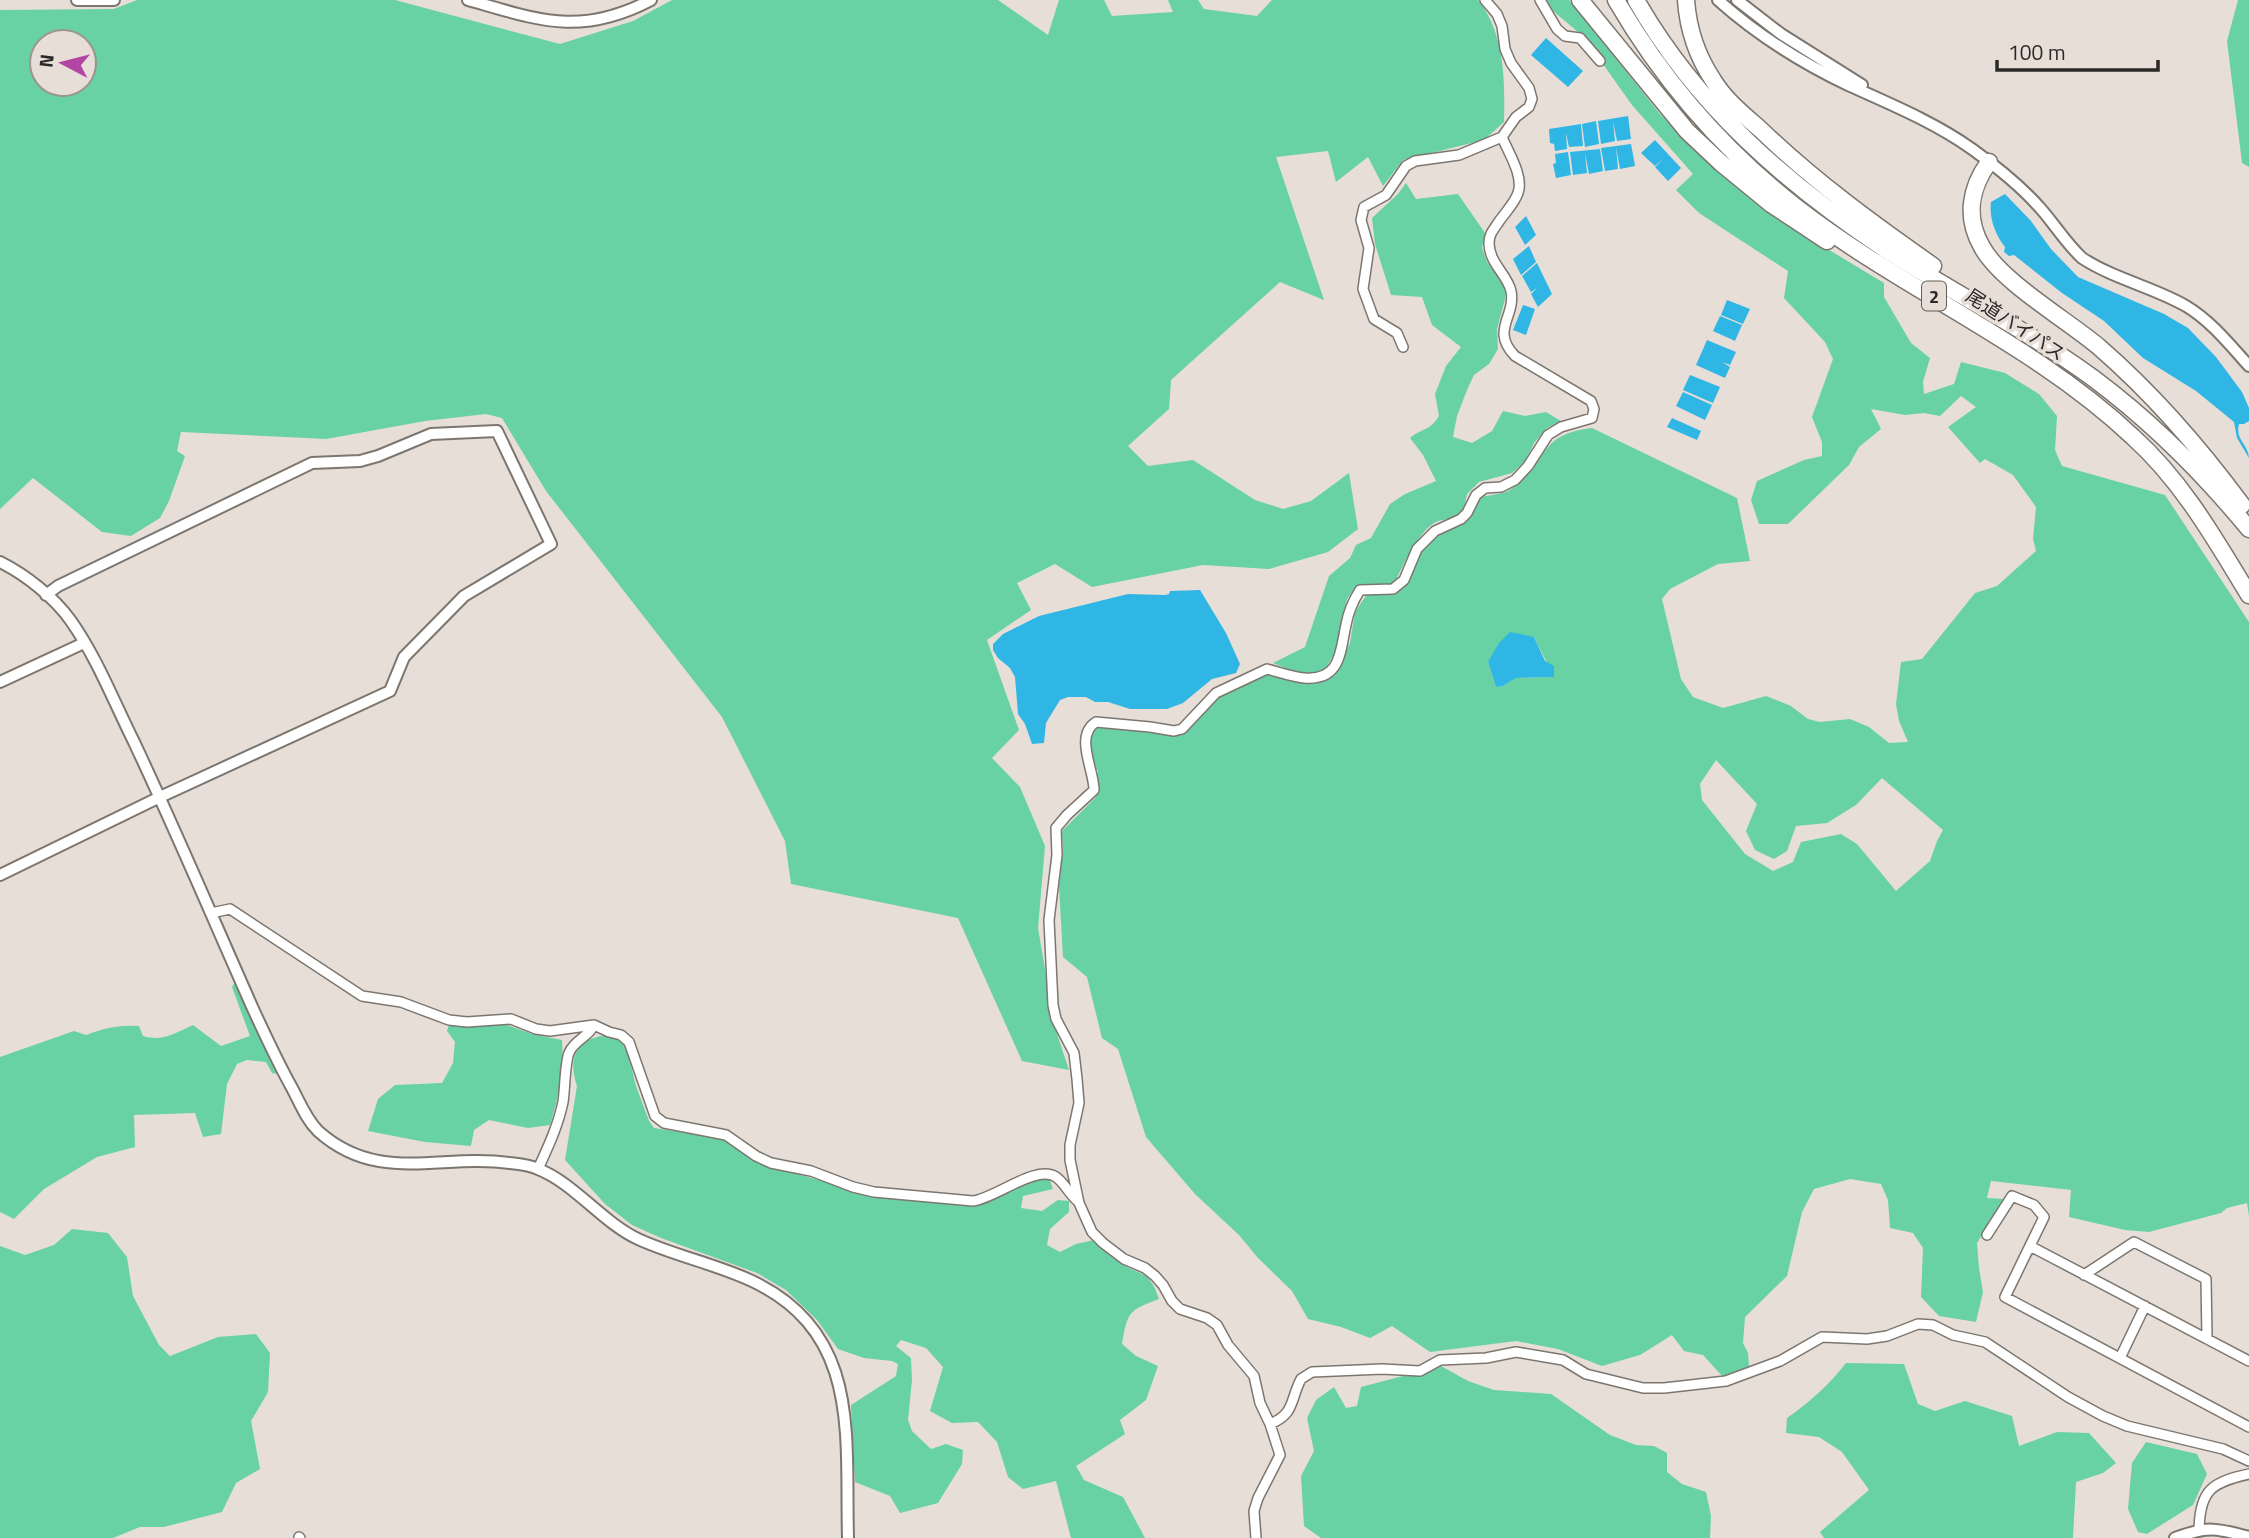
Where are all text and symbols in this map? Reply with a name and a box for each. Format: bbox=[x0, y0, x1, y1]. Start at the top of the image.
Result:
north arrow bbox=[28, 28, 98, 98]
scale bar bbox=[1997, 28, 2158, 72]
text: 100 m bbox=[2008, 36, 2065, 68]
text: N bbox=[30, 53, 61, 69]
street label: 尾道バイパス bbox=[1960, 281, 2072, 367]
road number: 2 bbox=[1922, 282, 1946, 310]

